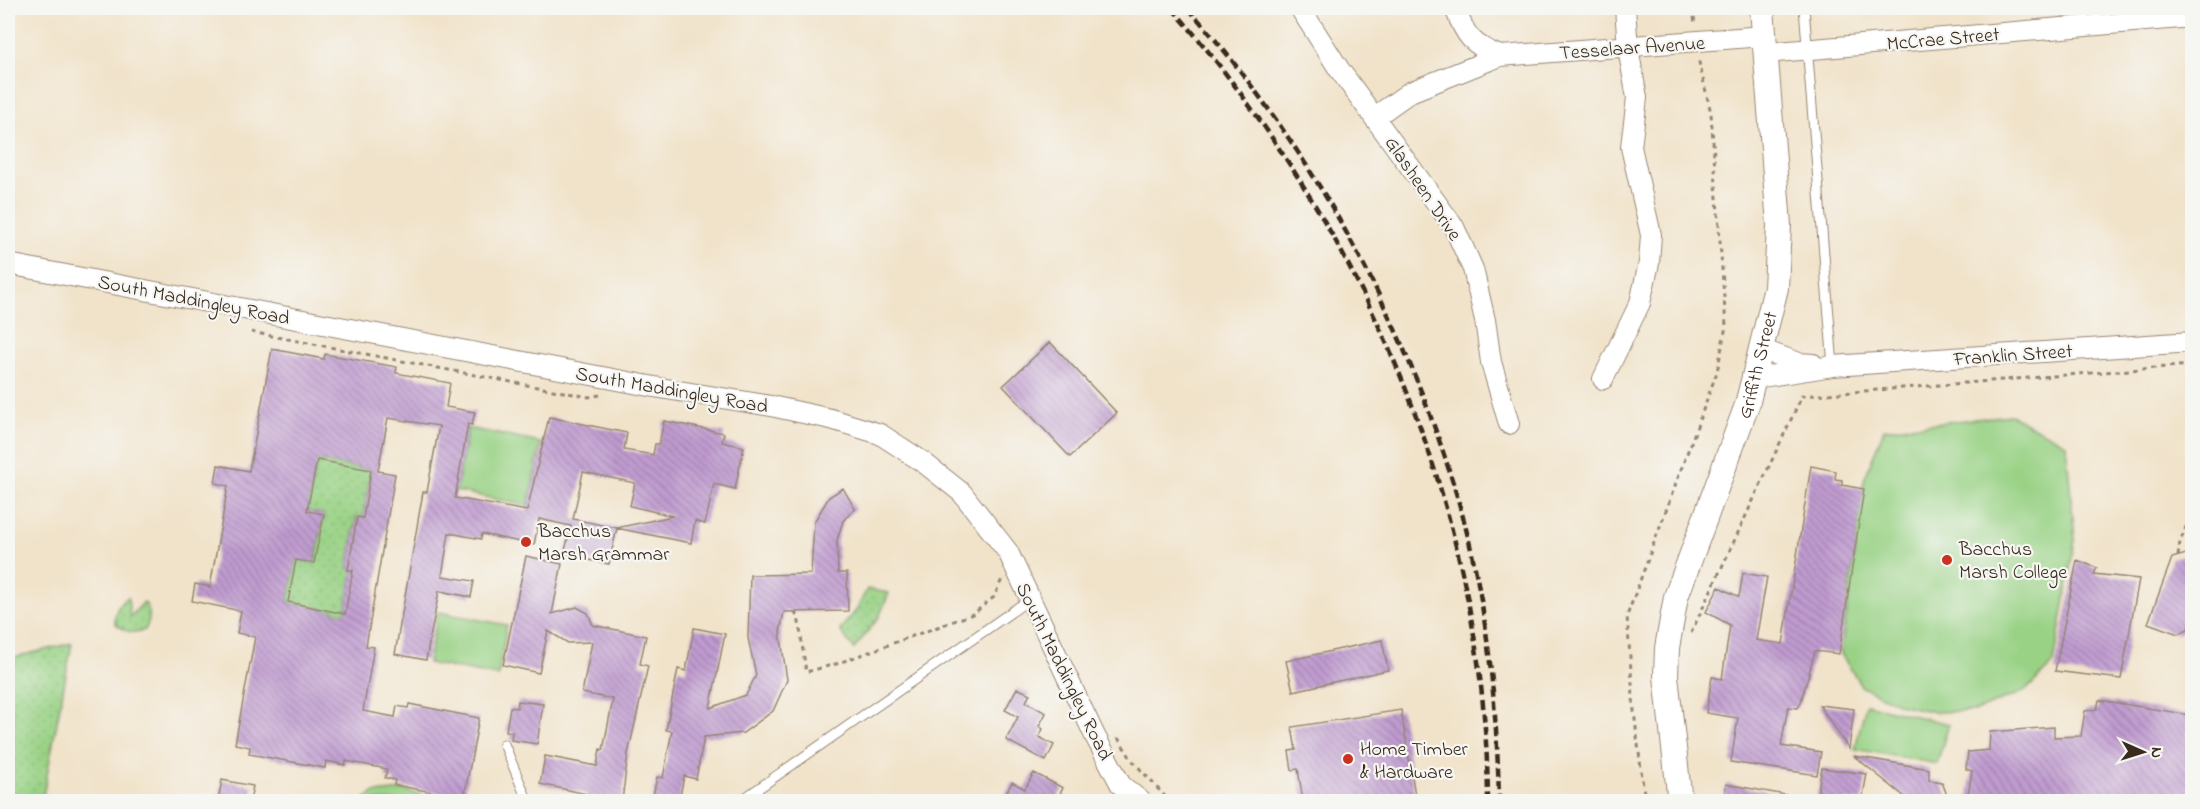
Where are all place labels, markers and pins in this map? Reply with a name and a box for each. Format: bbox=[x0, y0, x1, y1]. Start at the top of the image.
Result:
place label: Bacchus Marsh Grammar bbox=[537, 518, 670, 570]
marker: Bacchus Marsh Grammar bbox=[519, 535, 533, 549]
place label: Bacchus Marsh College bbox=[1958, 536, 2067, 589]
marker: Bacchus Marsh College bbox=[1940, 553, 1954, 567]
place label: Home Timber & Hardware bbox=[1360, 736, 1469, 788]
marker: Home Timber & Hardware bbox=[1341, 752, 1355, 766]

